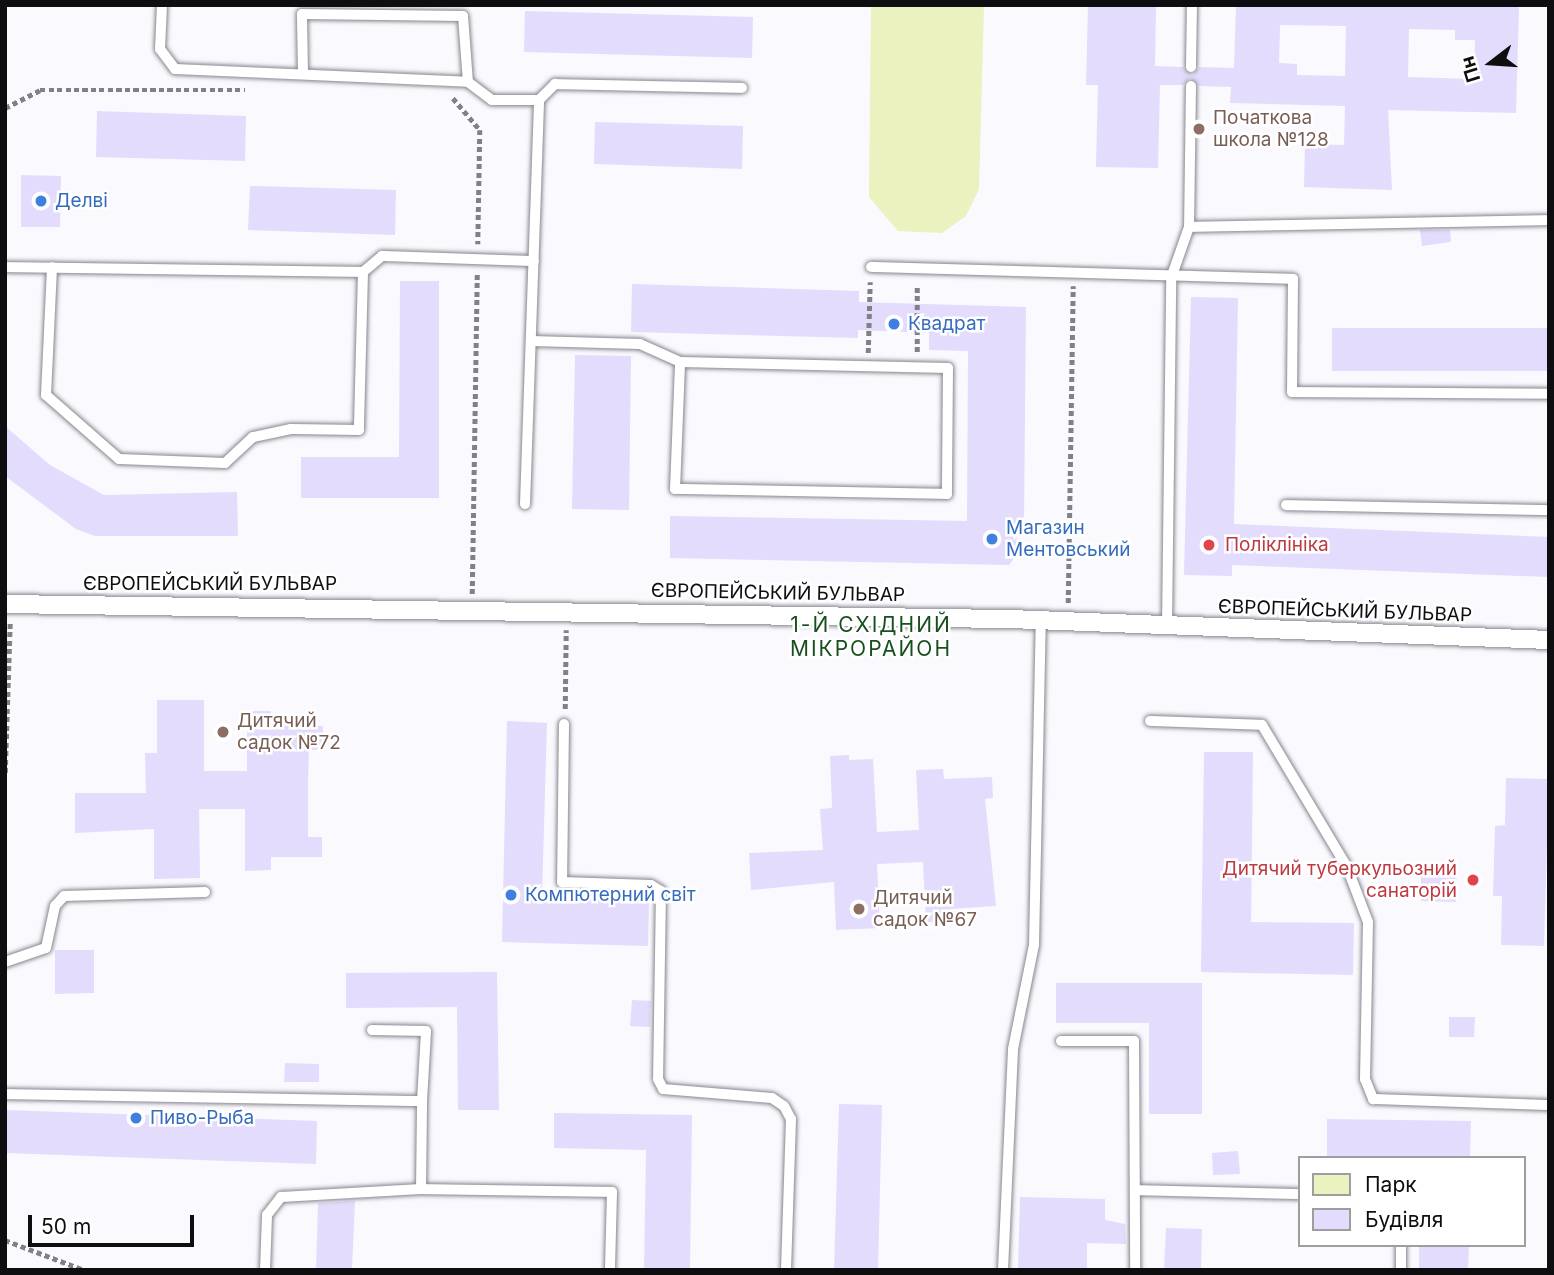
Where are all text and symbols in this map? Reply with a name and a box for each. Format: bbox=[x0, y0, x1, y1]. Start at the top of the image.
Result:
north arrow bbox=[1456, 28, 1526, 98]
text: Пн bbox=[1456, 53, 1485, 85]
place label: Початкова школа №128 bbox=[1213, 107, 1329, 151]
marker: Початкова школа №128 bbox=[1191, 121, 1207, 137]
place label: Делві bbox=[55, 190, 108, 212]
marker: Делві bbox=[33, 193, 49, 209]
place label: Квадрат bbox=[908, 313, 985, 335]
marker: Квадрат bbox=[886, 316, 902, 332]
place label: Магазин Ментовський bbox=[1006, 517, 1130, 561]
marker: Магазин Ментовський bbox=[984, 531, 1000, 547]
place label: Поліклініка bbox=[1225, 534, 1329, 556]
marker: Поліклініка bbox=[1199, 535, 1219, 555]
street label: ЄВРОПЕЙСЬКИЙ БУЛЬВАР bbox=[83, 573, 337, 595]
street label: ЄВРОПЕЙСЬКИЙ БУЛЬВАР bbox=[651, 579, 905, 607]
street label: ЄВРОПЕЙСЬКИЙ БУЛЬВАР bbox=[1218, 595, 1472, 627]
district label: 1-Й СХІДНИЙ МІКРОРАЙОН bbox=[791, 612, 951, 662]
place label: Дитячий садок №72 bbox=[237, 710, 341, 754]
marker: Дитячий садок №72 bbox=[215, 724, 231, 740]
place label: Дитячий туберкульозний санаторій bbox=[1222, 858, 1457, 902]
marker: Дитячий туберкульозний санаторій bbox=[1463, 870, 1483, 890]
place label: Компютерний світ bbox=[525, 884, 696, 906]
marker: Компютерний світ bbox=[503, 887, 519, 903]
place label: Дитячий садок №67 bbox=[873, 887, 977, 931]
marker: Дитячий садок №67 bbox=[851, 901, 867, 917]
place label: Пиво-Рыба bbox=[150, 1107, 254, 1129]
marker: Пиво-Рыба bbox=[128, 1110, 144, 1126]
legend bbox=[1298, 1156, 1526, 1247]
text: Парк bbox=[1365, 1172, 1417, 1197]
scale bar bbox=[32, 1202, 198, 1246]
text: Будівля bbox=[1365, 1207, 1443, 1232]
text: 50 m bbox=[41, 1214, 91, 1239]

